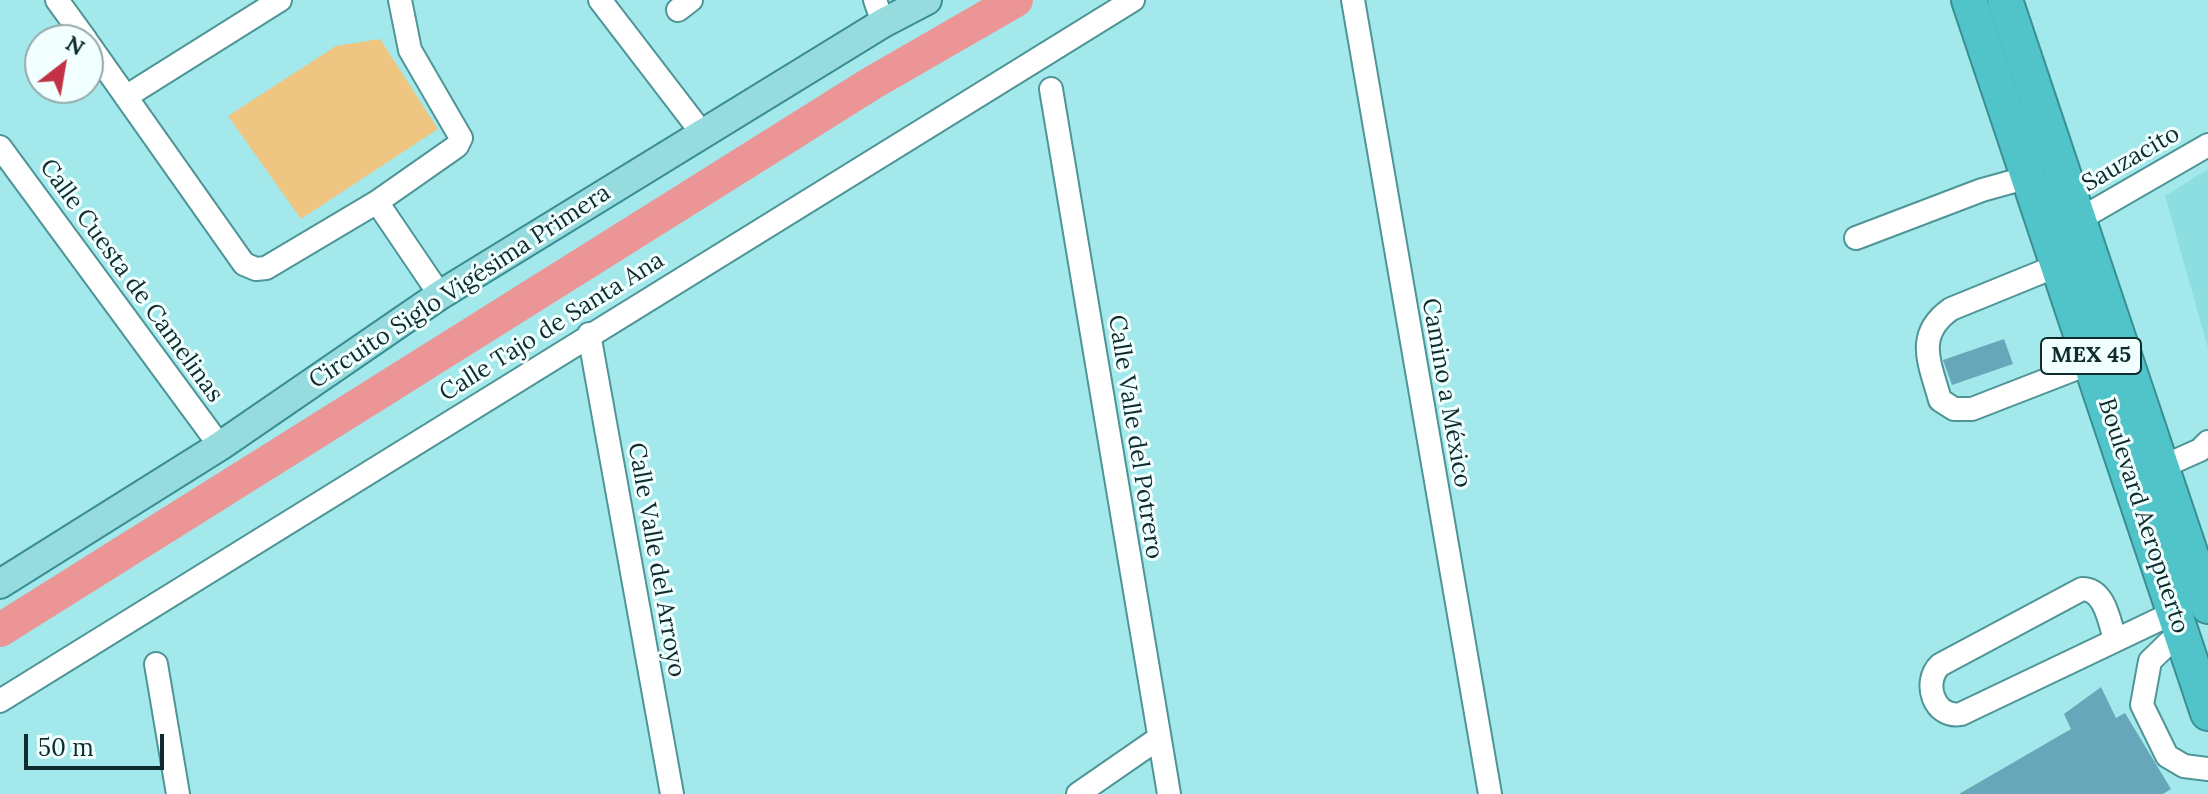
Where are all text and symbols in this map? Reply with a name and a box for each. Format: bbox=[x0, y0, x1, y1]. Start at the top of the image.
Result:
north arrow bbox=[24, 24, 104, 104]
text: N bbox=[61, 29, 90, 62]
street label: Sauzacito bbox=[2077, 120, 2185, 198]
street label: Calle Cuesta de Camelinas bbox=[33, 154, 229, 408]
street label: Circuito Siglo Vigésima Primera bbox=[304, 179, 616, 395]
street label: Calle Tajo de Santa Ana bbox=[434, 246, 670, 408]
street label: Camino a México bbox=[1415, 296, 1477, 490]
street label: Calle Valle del Potrero bbox=[1101, 313, 1169, 561]
road number: MEX 45 bbox=[2041, 338, 2141, 374]
street label: Boulevard Aeropuerto bbox=[2091, 395, 2195, 637]
street label: Calle Valle del Arroyo bbox=[621, 441, 691, 679]
scale bar bbox=[28, 718, 168, 768]
text: 50 m bbox=[38, 732, 94, 763]

